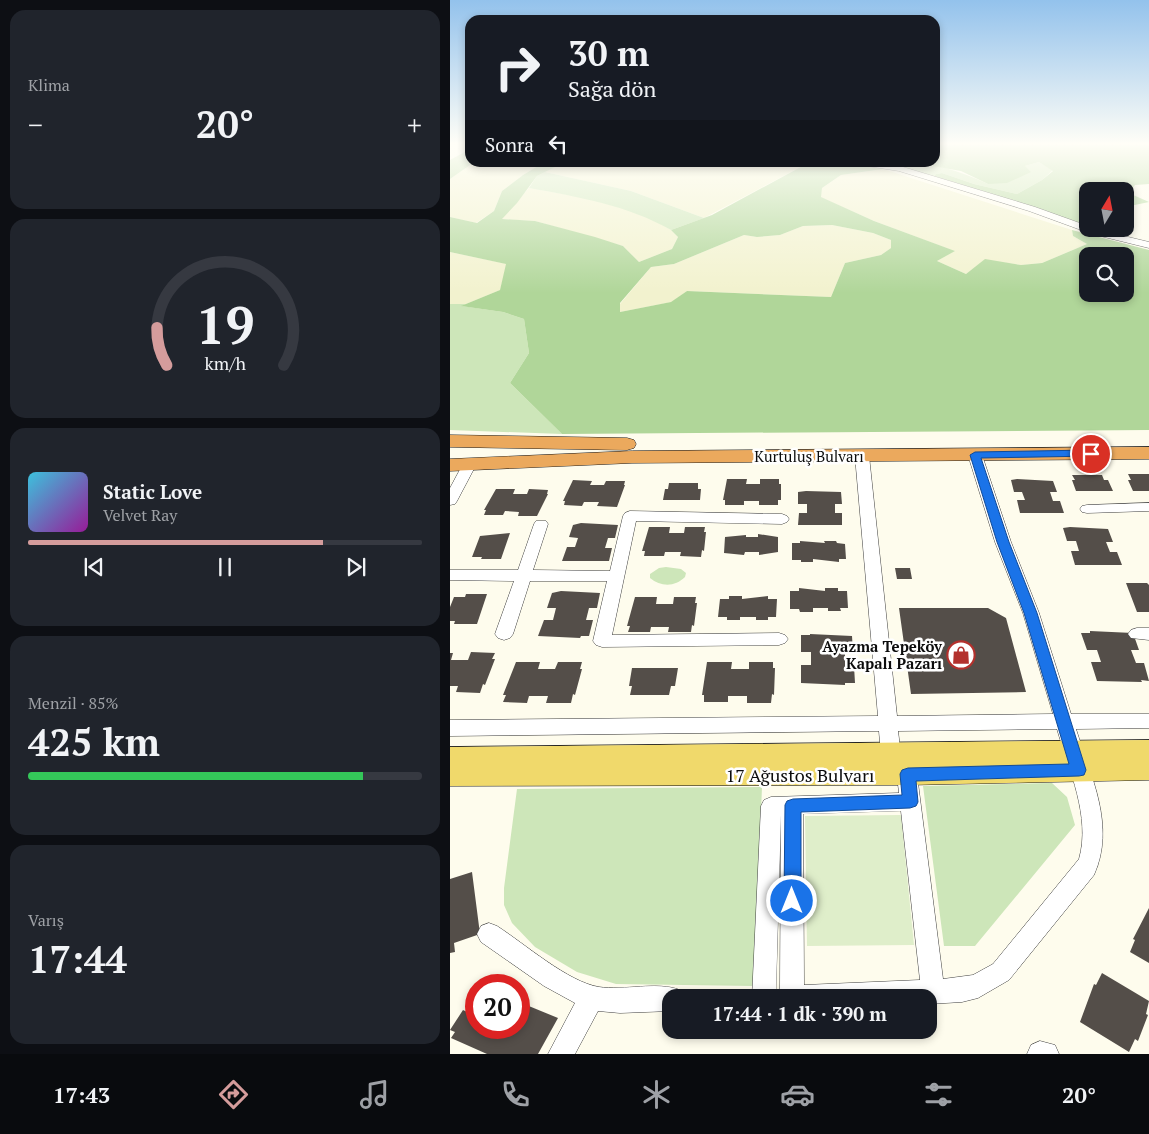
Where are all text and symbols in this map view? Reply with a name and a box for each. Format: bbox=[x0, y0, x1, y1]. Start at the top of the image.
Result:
text: 30 m bbox=[568, 30, 649, 76]
icon: right bbox=[485, 35, 550, 100]
text: Klima bbox=[28, 74, 70, 96]
text: Sağa dön bbox=[568, 74, 656, 103]
text: 20° bbox=[196, 99, 254, 149]
text: − bbox=[28, 106, 43, 143]
text: + bbox=[407, 106, 422, 143]
icon: left bbox=[544, 130, 572, 158]
text: Sonra bbox=[485, 132, 534, 157]
north arrow bbox=[1079, 182, 1134, 238]
map controls bbox=[1079, 182, 1134, 302]
button: search bbox=[1079, 247, 1134, 302]
text: 19 bbox=[196, 290, 254, 359]
text: km/h bbox=[204, 351, 246, 375]
pin bbox=[1070, 433, 1112, 475]
icon: arrive bbox=[1077, 440, 1105, 468]
street label: Kurtuluş Bulvarı bbox=[754, 446, 864, 466]
text: Static Love bbox=[103, 479, 202, 504]
text: Velvet Ray bbox=[103, 504, 177, 526]
icon: previous bbox=[80, 553, 108, 581]
icon: pause bbox=[211, 553, 239, 581]
icon: next bbox=[342, 553, 370, 581]
place label: Ayazma Tepeköy Kapalı Pazarı bbox=[822, 636, 943, 673]
shop icon: Ayazma Tepeköy Kapalı Pazarı bbox=[946, 640, 976, 670]
text: Menzil · 85% bbox=[28, 692, 118, 714]
text: 425 km bbox=[28, 717, 160, 767]
street label: 17 Ağustos Bulvarı bbox=[726, 763, 874, 787]
position arrow bbox=[765, 874, 817, 926]
text: Varış bbox=[28, 909, 64, 931]
text: 17:44 bbox=[28, 934, 127, 984]
speed limit sign: 20 bbox=[465, 974, 530, 1039]
text: 17:44 · 1 dk · 390 m bbox=[712, 1001, 887, 1026]
icon: directions bbox=[216, 1077, 251, 1112]
icon: music bbox=[357, 1077, 392, 1112]
icon: phone bbox=[498, 1077, 533, 1112]
icon: climate bbox=[639, 1077, 674, 1112]
icon: car bbox=[780, 1077, 815, 1112]
icon: filters bbox=[921, 1077, 956, 1112]
text: 17:43 bbox=[53, 1080, 110, 1109]
text: 20° bbox=[1062, 1080, 1096, 1109]

